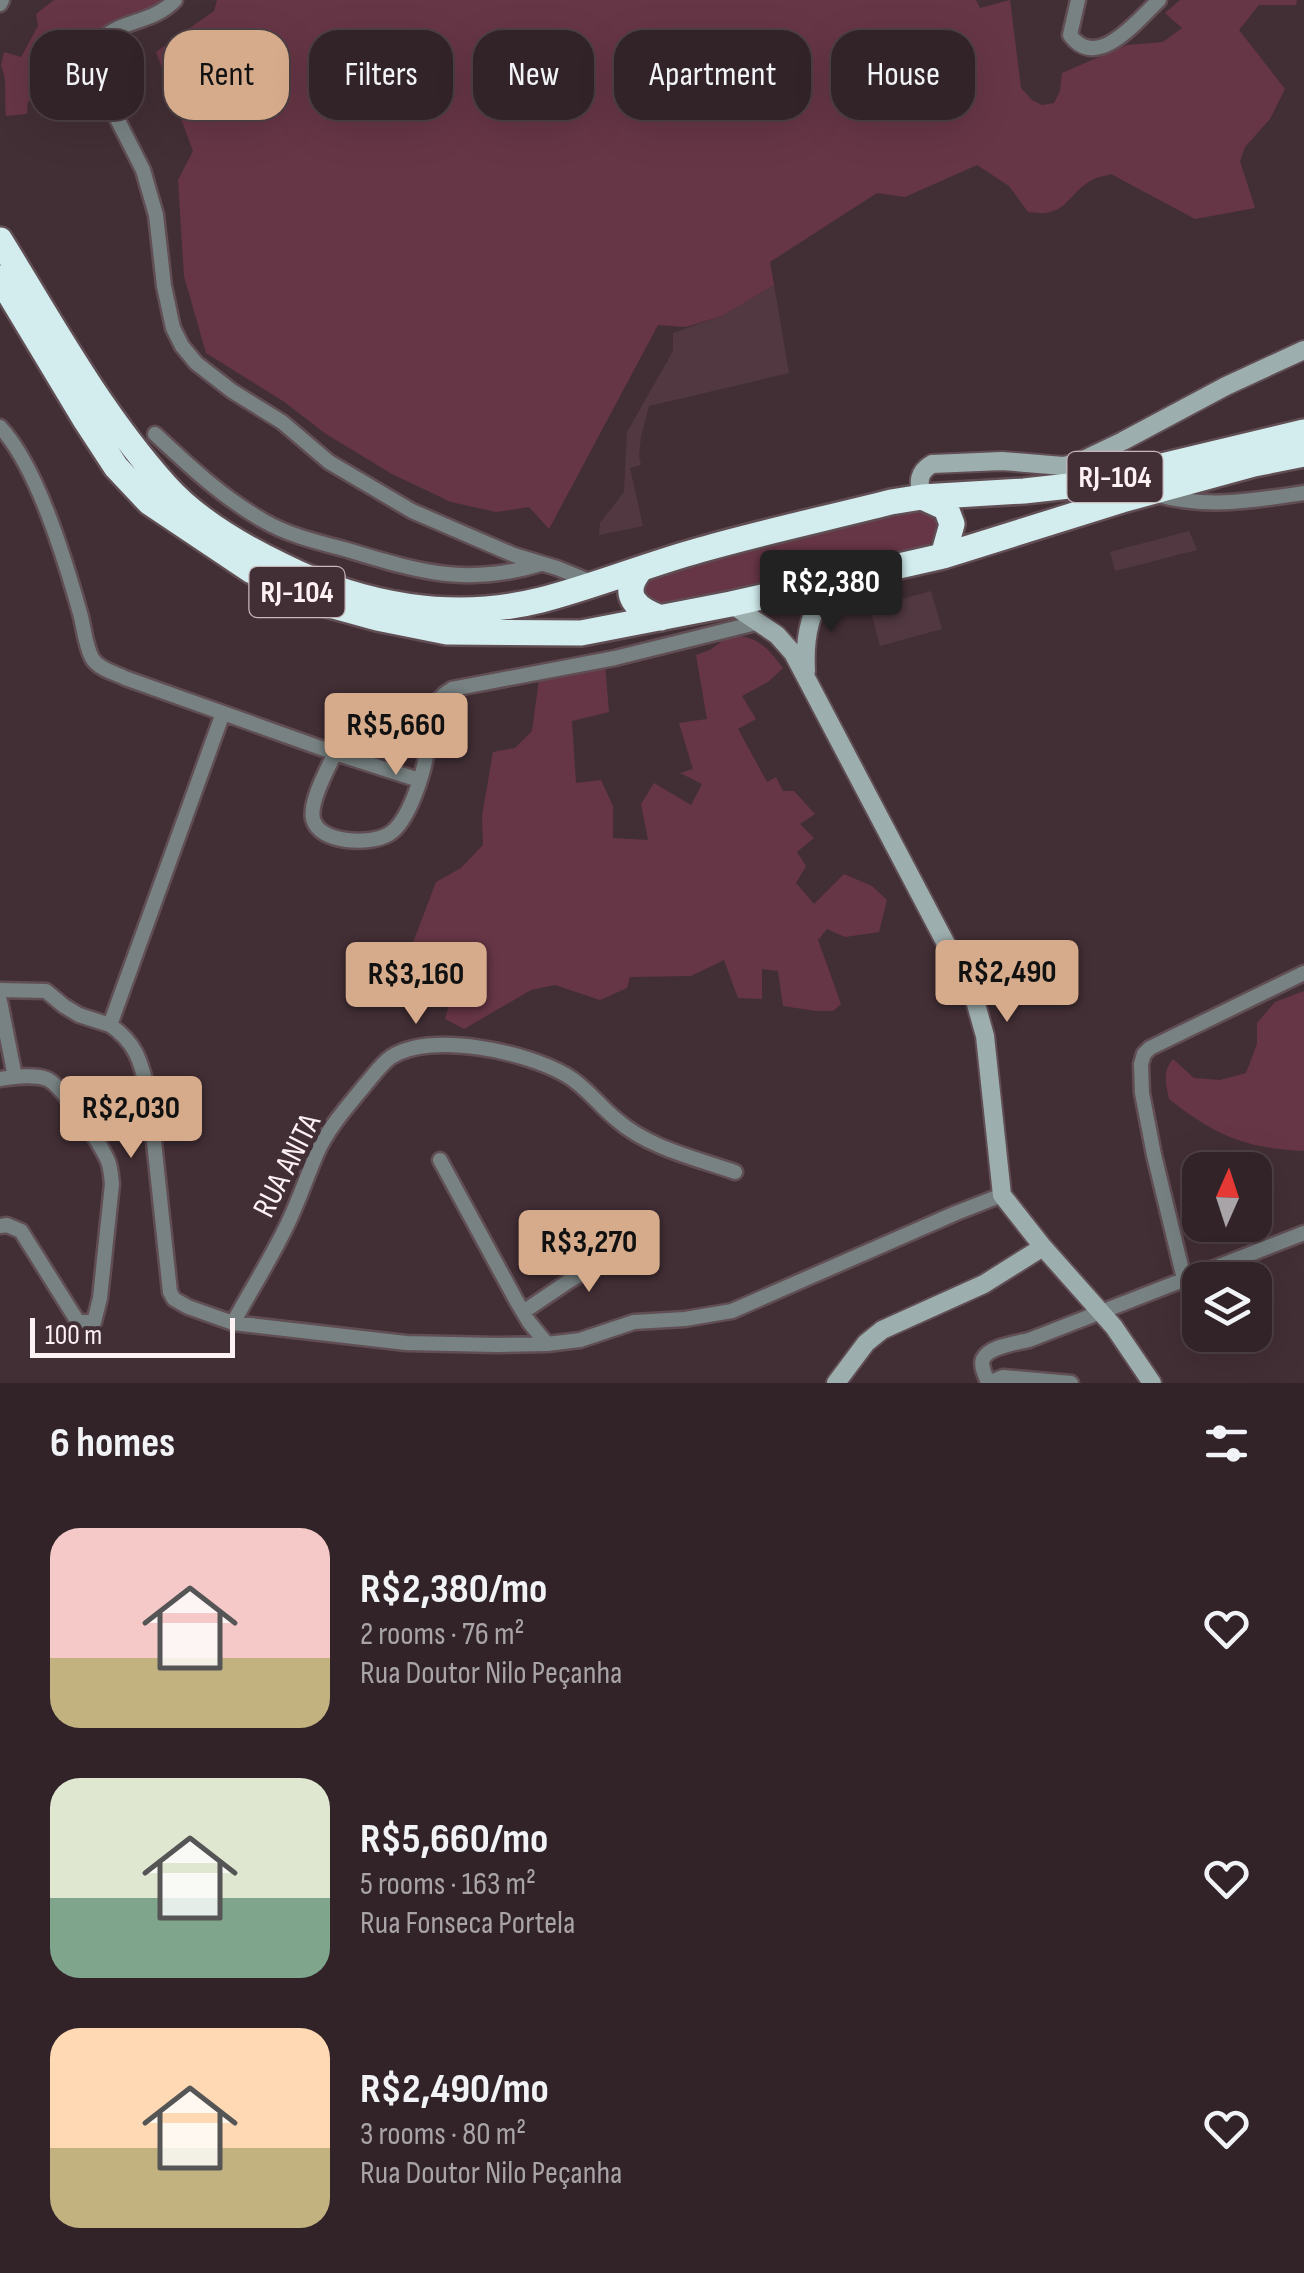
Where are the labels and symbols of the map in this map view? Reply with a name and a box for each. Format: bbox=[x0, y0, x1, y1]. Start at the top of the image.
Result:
road number: RJ-104 bbox=[1068, 452, 1162, 502]
pin: R$2,380 bbox=[739, 550, 923, 635]
road number: RJ-104 bbox=[250, 567, 344, 617]
pin: R$5,660 bbox=[304, 693, 488, 778]
pin: R$2,490 bbox=[915, 940, 1099, 1025]
pin: R$3,160 bbox=[324, 942, 508, 1027]
pin: R$2,030 bbox=[39, 1076, 223, 1161]
street label: RUA ANITA bbox=[245, 1107, 330, 1224]
north arrow bbox=[1182, 1152, 1272, 1242]
pin: R$3,270 bbox=[497, 1210, 681, 1295]
scale bar bbox=[30, 1313, 235, 1358]

